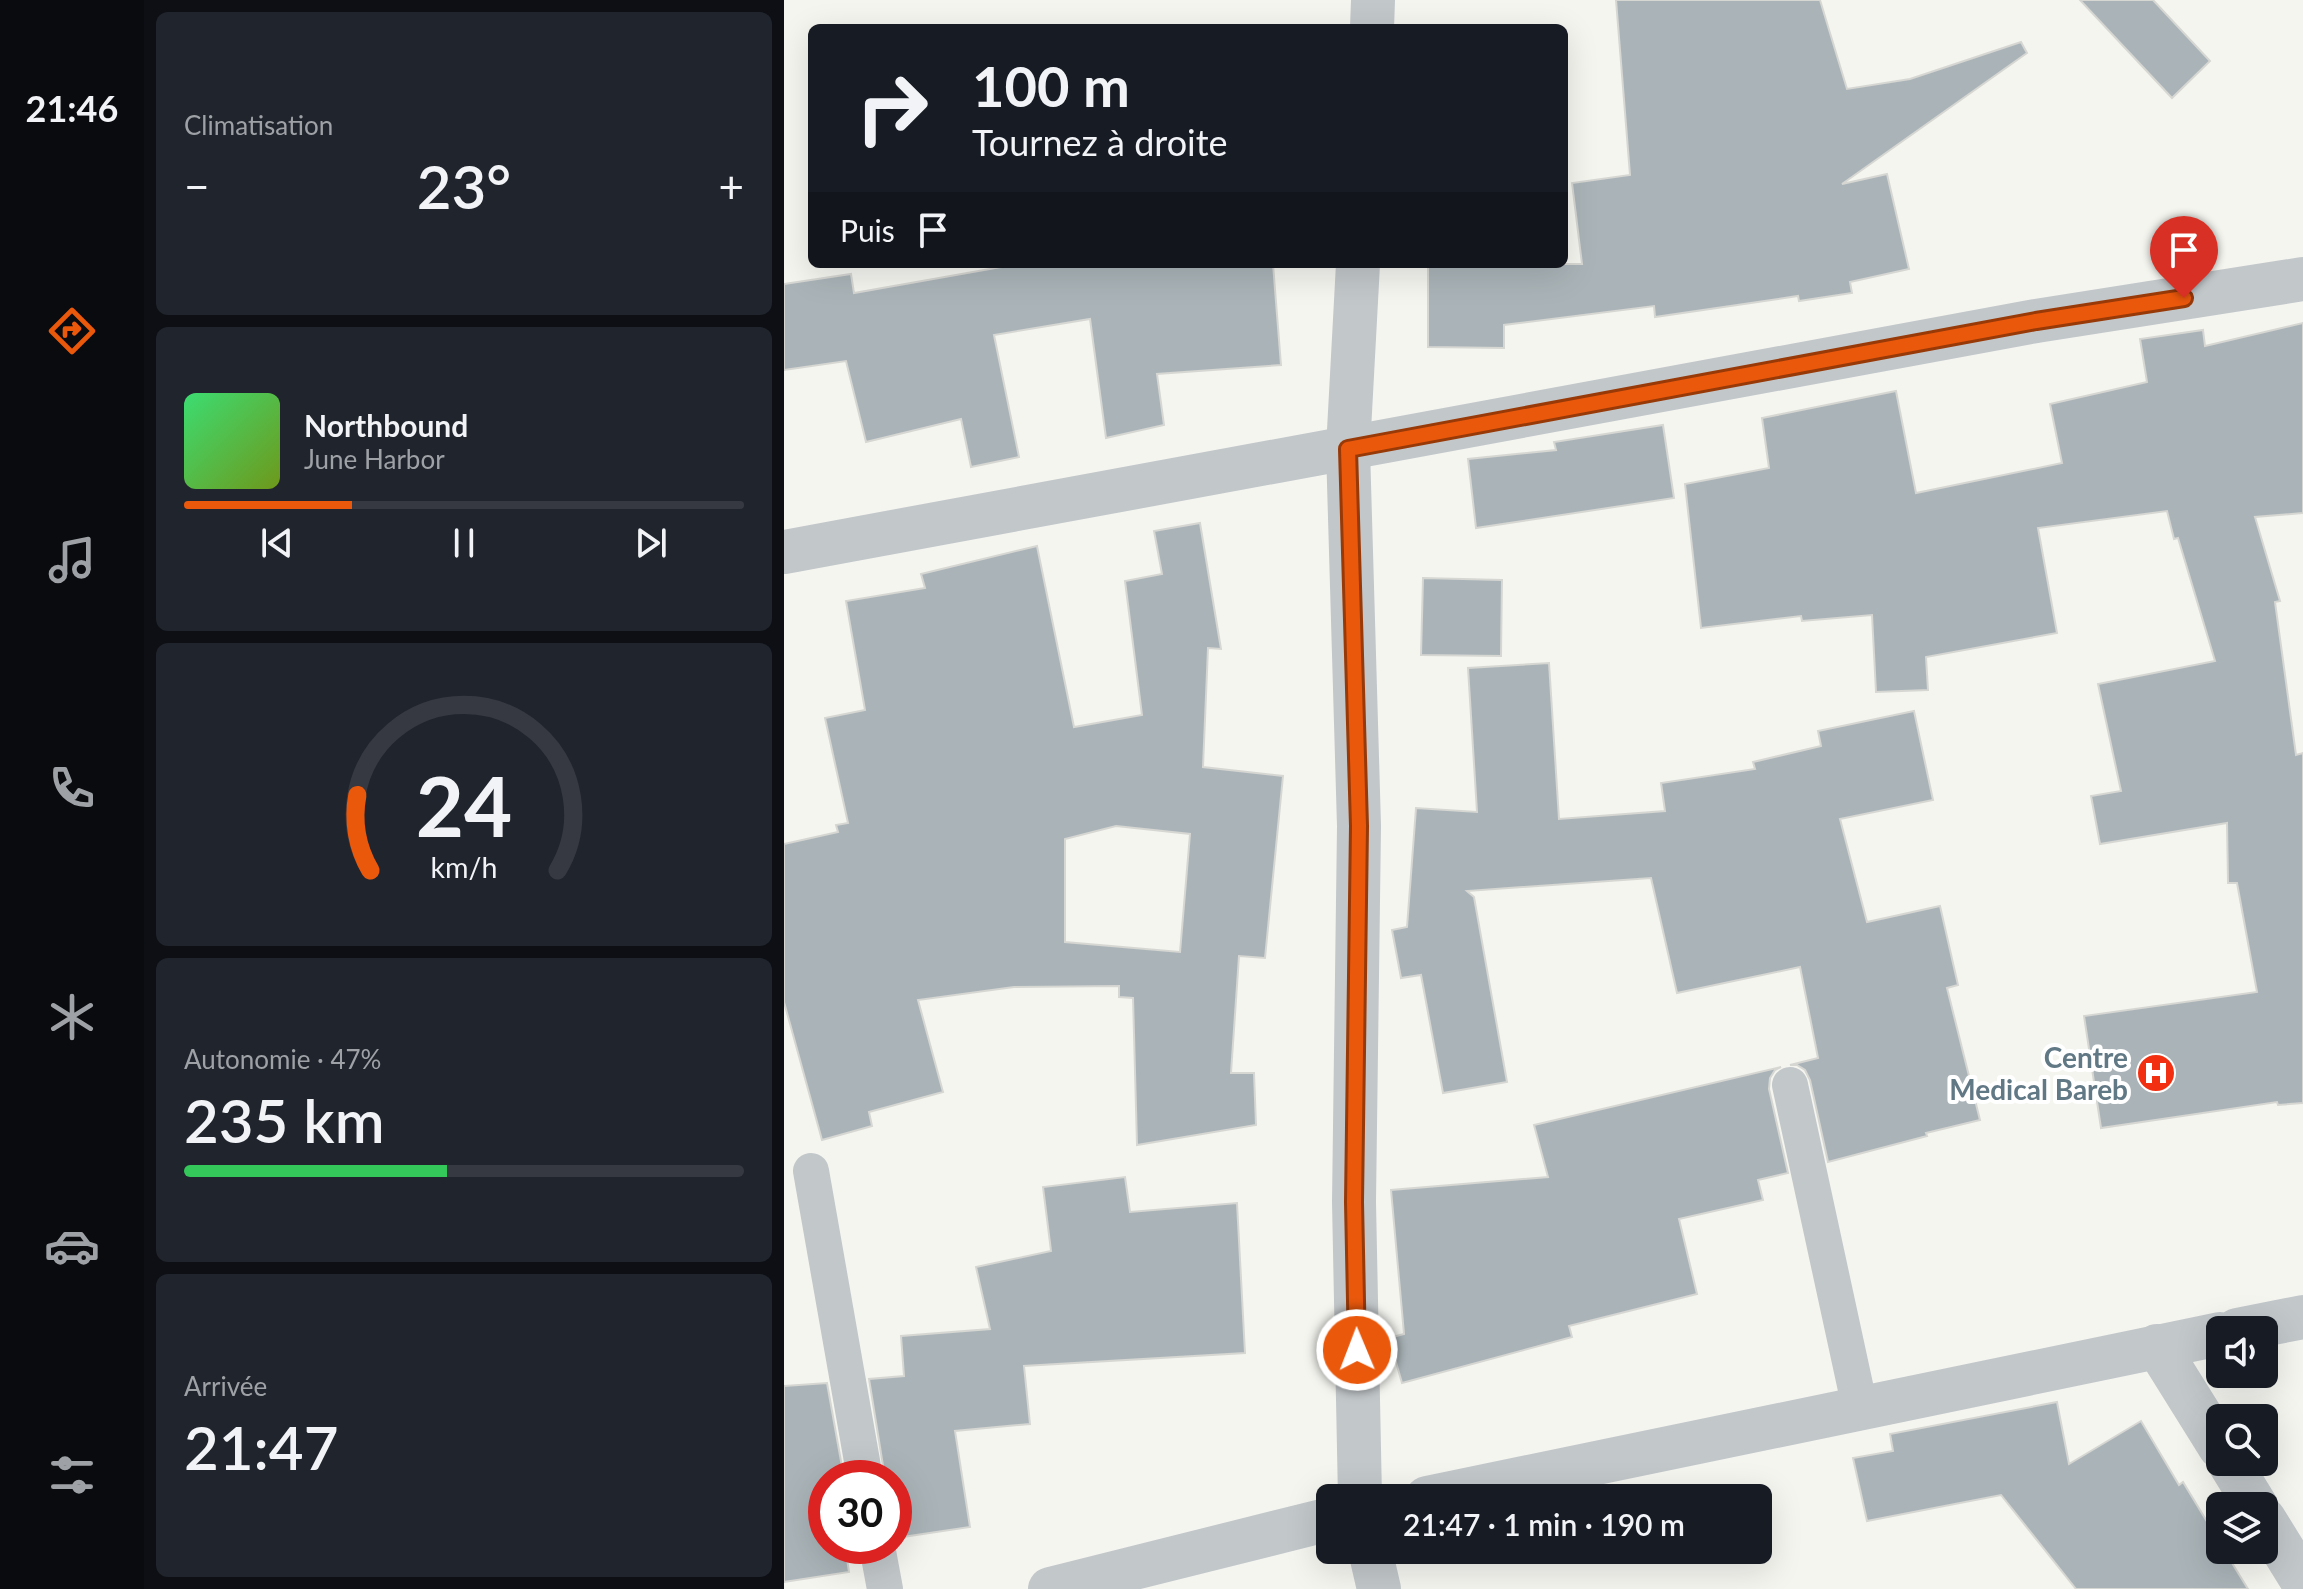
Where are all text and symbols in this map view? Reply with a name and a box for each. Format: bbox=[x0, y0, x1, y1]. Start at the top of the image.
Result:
text: 100 m bbox=[972, 52, 1130, 119]
icon: right bbox=[840, 56, 944, 160]
text: 21:46 bbox=[26, 86, 118, 130]
text: Climatisation bbox=[184, 109, 333, 141]
text: Tournez à droite bbox=[972, 120, 1228, 164]
text: 23° bbox=[417, 150, 511, 222]
text: − bbox=[184, 160, 210, 212]
text: + bbox=[718, 160, 744, 212]
icon: arrive bbox=[911, 208, 955, 252]
text: Puis bbox=[840, 212, 895, 248]
pin bbox=[2150, 216, 2218, 298]
icon: arrive bbox=[2162, 228, 2206, 272]
icon: directions bbox=[44, 303, 100, 359]
text: Northbound bbox=[304, 407, 468, 443]
text: June Harbor bbox=[304, 443, 445, 475]
icon: previous bbox=[255, 521, 299, 565]
icon: pause bbox=[442, 521, 486, 565]
icon: next bbox=[629, 521, 673, 565]
icon: music bbox=[44, 532, 100, 588]
text: 24 bbox=[416, 754, 512, 854]
icon: phone bbox=[44, 760, 100, 816]
text: km/h bbox=[431, 850, 497, 884]
icon: climate bbox=[44, 989, 100, 1045]
place label: Centre Medical Bareb bbox=[1949, 1040, 2128, 1106]
text: Autonomie · 47% bbox=[184, 1043, 381, 1075]
hospital icon: Centre Medical Bareb bbox=[2135, 1052, 2177, 1094]
text: 235 km bbox=[184, 1084, 385, 1156]
icon: car bbox=[44, 1218, 100, 1274]
position arrow bbox=[1315, 1308, 1399, 1392]
map controls bbox=[2206, 1316, 2278, 1564]
button: sound bbox=[2206, 1316, 2278, 1388]
text: Arrivée bbox=[184, 1370, 267, 1402]
button: search bbox=[2206, 1404, 2278, 1476]
text: 21:47 bbox=[184, 1411, 338, 1483]
icon: filters bbox=[44, 1447, 100, 1503]
speed limit sign: 30 bbox=[808, 1460, 912, 1564]
button: layers bbox=[2206, 1492, 2278, 1564]
text: 21:47 · 1 min · 190 m bbox=[1403, 1506, 1685, 1542]

